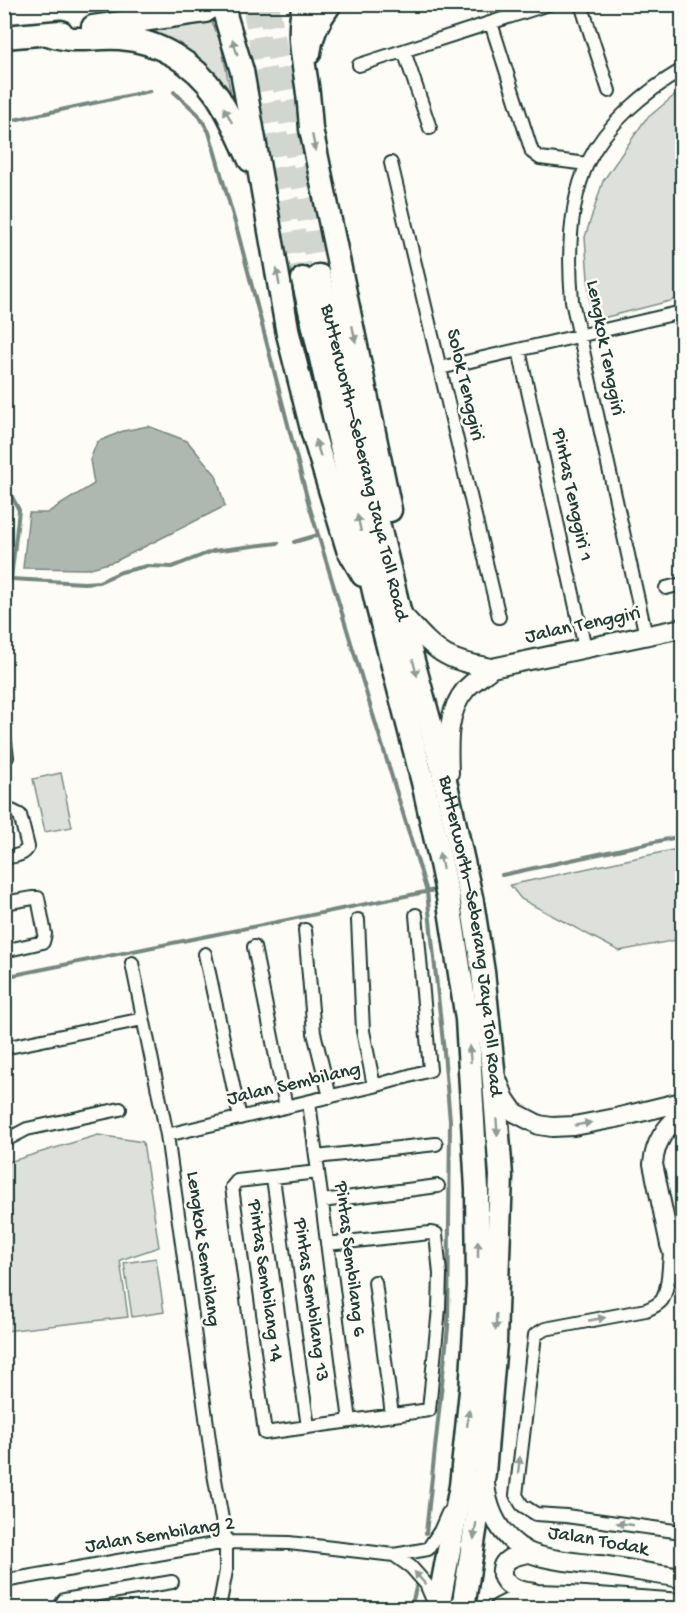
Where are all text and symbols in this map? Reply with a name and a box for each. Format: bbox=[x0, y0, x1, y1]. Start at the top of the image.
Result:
one-way arrow bbox=[230, 38, 239, 56]
one-way arrow bbox=[223, 106, 233, 123]
one-way arrow bbox=[310, 134, 320, 152]
one-way arrow bbox=[274, 267, 283, 286]
street label: Lengkok Tenggiri bbox=[580, 278, 628, 418]
street label: Butterworth–Seberang Jaya Toll Road bbox=[314, 301, 414, 626]
one-way arrow bbox=[350, 324, 360, 343]
street label: Solok Tenggiri bbox=[440, 327, 488, 443]
street label: Pintas Tenggiri 1 bbox=[546, 426, 596, 563]
one-way arrow bbox=[313, 439, 322, 457]
one-way arrow bbox=[353, 513, 363, 532]
street label: Jalan Tenggiri bbox=[523, 603, 643, 649]
one-way arrow bbox=[411, 659, 420, 677]
street label: Butterworth–Seberang Jaya Toll Road bbox=[433, 773, 507, 1100]
one-way arrow bbox=[436, 851, 445, 870]
one-way arrow bbox=[465, 1044, 474, 1063]
street label: Jalan Sembilang bbox=[225, 1058, 363, 1112]
one-way arrow bbox=[492, 1118, 502, 1137]
one-way arrow bbox=[574, 1119, 593, 1128]
street label: Lengkok Sembilang bbox=[180, 1170, 224, 1328]
street label: Pintas Sembilang 6 bbox=[328, 1179, 370, 1339]
street label: Pintas Sembilang 14 bbox=[241, 1197, 287, 1364]
street label: Pintas Sembilang 13 bbox=[287, 1216, 333, 1383]
one-way arrow bbox=[473, 1239, 483, 1258]
one-way arrow bbox=[491, 1313, 501, 1332]
one-way arrow bbox=[587, 1314, 606, 1323]
one-way arrow bbox=[463, 1408, 473, 1427]
one-way arrow bbox=[515, 1456, 524, 1475]
street label: Jalan Sembilang 2 bbox=[84, 1513, 237, 1559]
one-way arrow bbox=[615, 1519, 634, 1528]
one-way arrow bbox=[471, 1522, 480, 1541]
street label: Jalan Todak bbox=[546, 1522, 652, 1562]
one-way arrow bbox=[414, 1571, 427, 1586]

